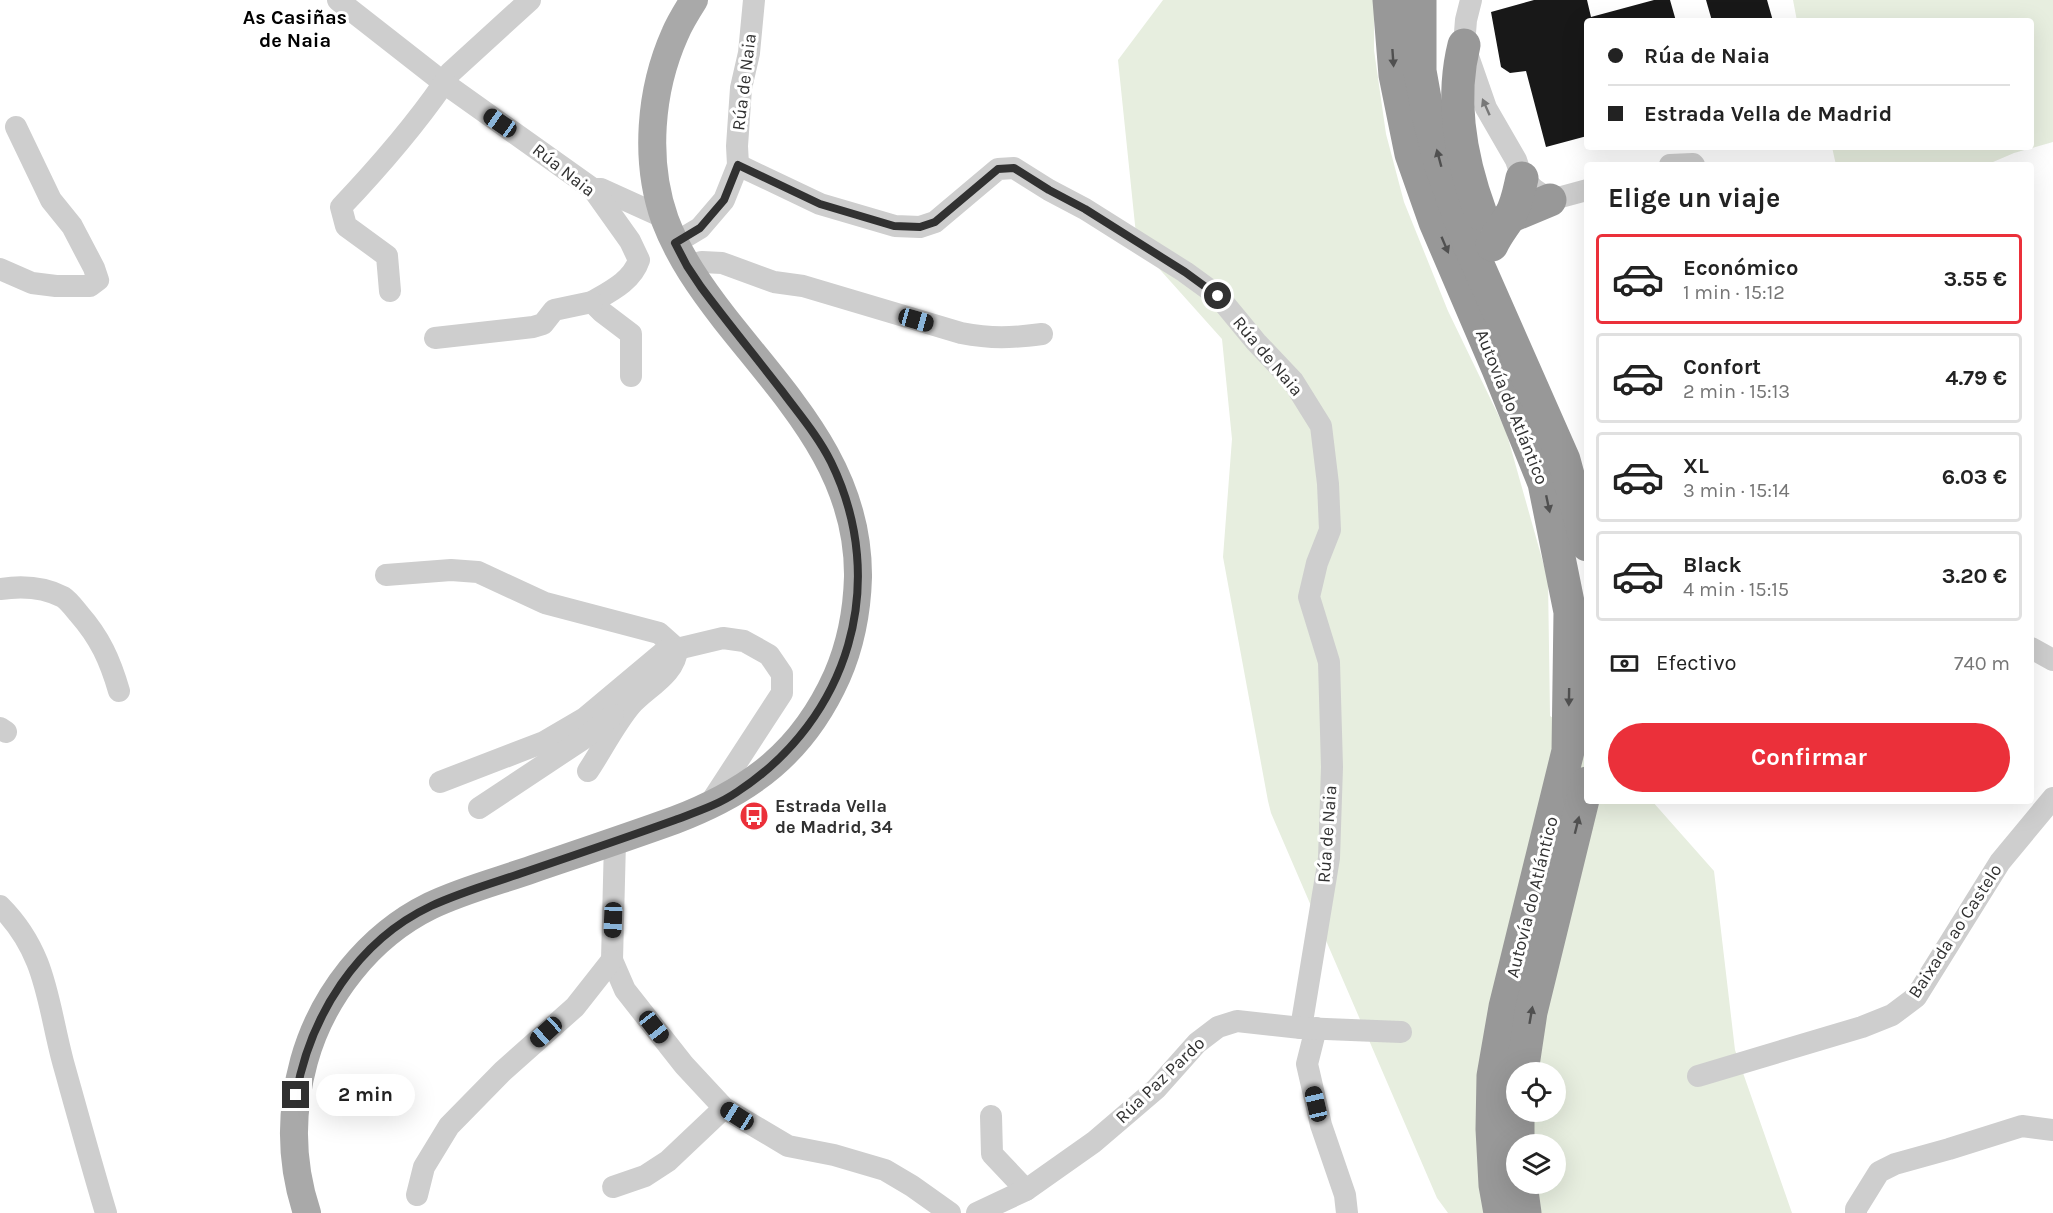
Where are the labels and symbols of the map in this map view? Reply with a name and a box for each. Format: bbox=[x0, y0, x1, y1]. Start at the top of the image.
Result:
district label: As Casiñas de Naia bbox=[243, 6, 347, 52]
street label: Rúa de Naia bbox=[727, 32, 761, 132]
one-way arrow bbox=[1389, 49, 1398, 68]
one-way arrow bbox=[1482, 99, 1491, 116]
car bbox=[480, 105, 520, 141]
street label: Rúa Naia bbox=[528, 139, 600, 201]
one-way arrow bbox=[1434, 149, 1443, 167]
one-way arrow bbox=[1440, 237, 1450, 255]
route start bbox=[1204, 282, 1231, 309]
car bbox=[896, 306, 936, 334]
street label: Rúa de Naia bbox=[1228, 311, 1308, 401]
street label: Autovía do Atlántico bbox=[1471, 326, 1553, 488]
one-way arrow bbox=[1544, 495, 1553, 514]
one-way arrow bbox=[1564, 688, 1574, 707]
street label: Rúa de Naia bbox=[1313, 784, 1341, 884]
place label: Estrada Vella de Madrid, 34 bbox=[775, 795, 893, 838]
bus stop icon: Estrada Vella de Madrid, 34 bbox=[738, 800, 770, 832]
street label: Autovía do Atlántico bbox=[1501, 814, 1563, 980]
one-way arrow bbox=[1572, 816, 1582, 834]
street label: Baixada ao Castelo bbox=[1903, 860, 2007, 1002]
car bbox=[603, 902, 623, 938]
one-way arrow bbox=[1527, 1005, 1536, 1024]
car bbox=[636, 1007, 672, 1047]
car bbox=[527, 1013, 565, 1051]
street label: Rúa Paz Pardo bbox=[1111, 1032, 1209, 1128]
callout: 2 min bbox=[317, 1074, 416, 1116]
route end bbox=[282, 1081, 309, 1108]
car bbox=[1303, 1084, 1329, 1124]
car bbox=[717, 1099, 757, 1133]

